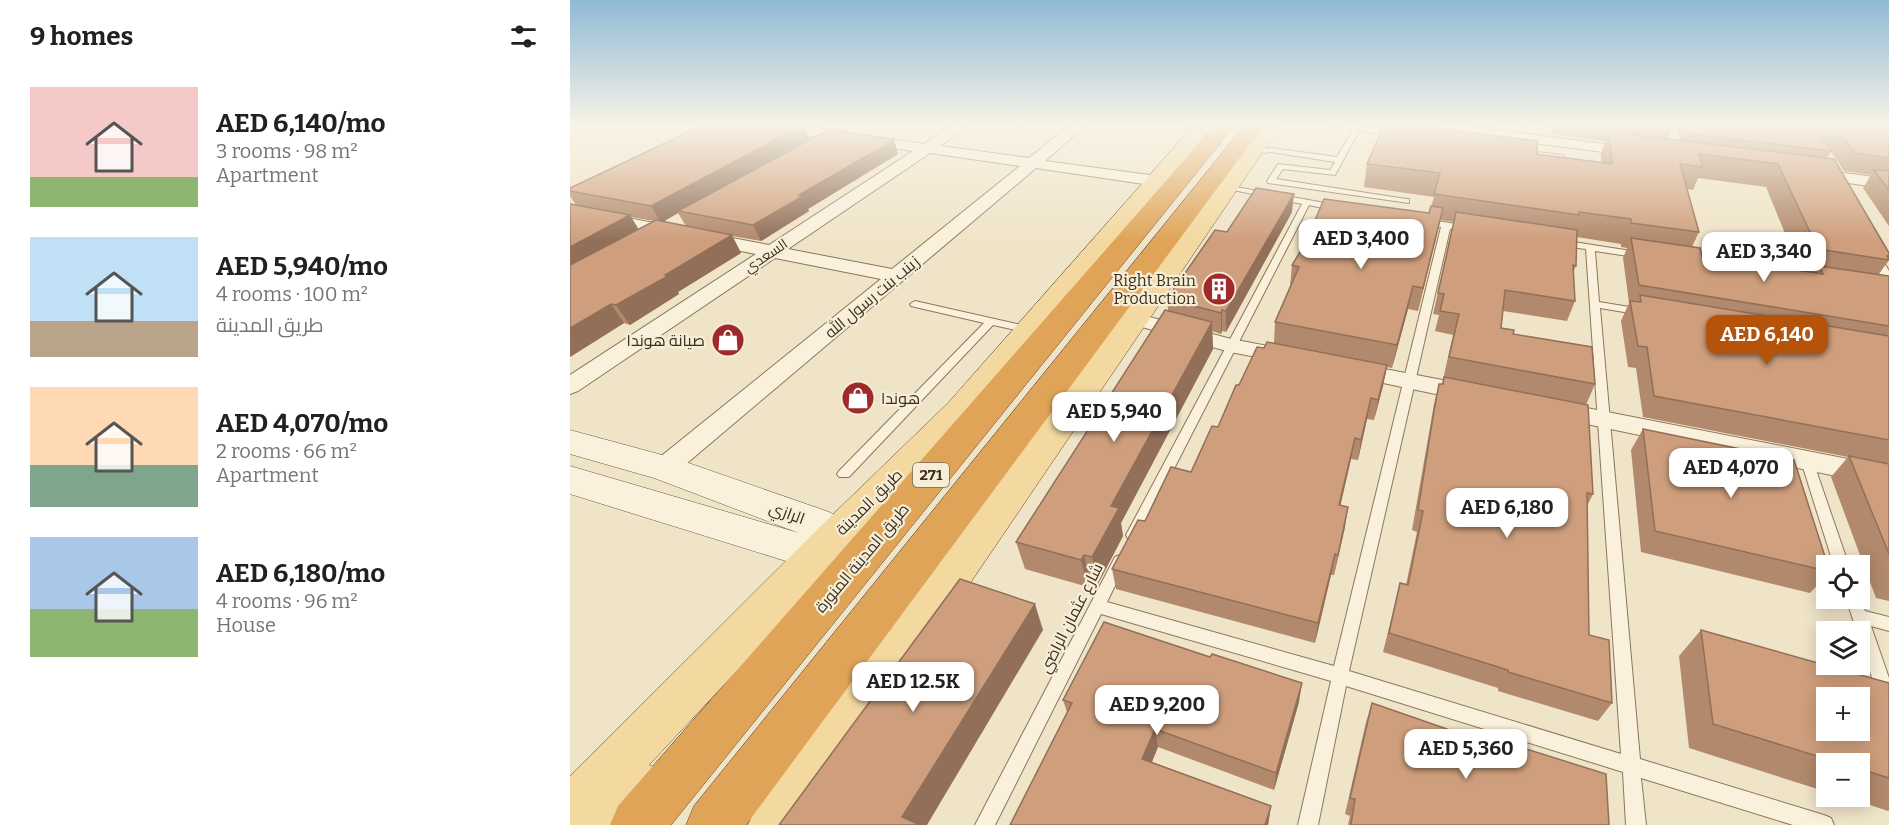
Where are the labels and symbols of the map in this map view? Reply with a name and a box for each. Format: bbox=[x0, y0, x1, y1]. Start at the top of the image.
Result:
pin: AED 3,400 bbox=[1292, 219, 1430, 270]
pin: AED 3,340 bbox=[1695, 232, 1833, 283]
street label: السعدي bbox=[741, 235, 793, 279]
street label: زينب بنت رسول الله bbox=[820, 251, 924, 343]
place label: Right Brain Production bbox=[1113, 271, 1196, 308]
building icon: Right Brain Production bbox=[1201, 271, 1237, 307]
pin: AED 6,140 bbox=[1698, 315, 1836, 366]
shop icon: صيانة هوندا bbox=[710, 322, 746, 358]
place label: صيانة هوندا bbox=[627, 331, 705, 350]
shop icon: هوندا bbox=[840, 380, 876, 416]
place label: هوندا bbox=[881, 389, 920, 408]
pin: AED 5,940 bbox=[1045, 392, 1183, 443]
pin: AED 4,070 bbox=[1662, 448, 1800, 499]
road number: 271 bbox=[913, 463, 949, 487]
street label: طريق المدينة bbox=[832, 465, 907, 540]
pin: AED 6,180 bbox=[1438, 488, 1576, 539]
street label: الرازي bbox=[765, 498, 807, 532]
street label: طريق المدينة المنورة bbox=[811, 500, 914, 617]
street label: شارع عثمان الراضي bbox=[1035, 560, 1110, 678]
pin: AED 12.5K bbox=[844, 662, 982, 713]
pin: AED 9,200 bbox=[1088, 685, 1226, 736]
pin: AED 5,360 bbox=[1397, 729, 1535, 780]

